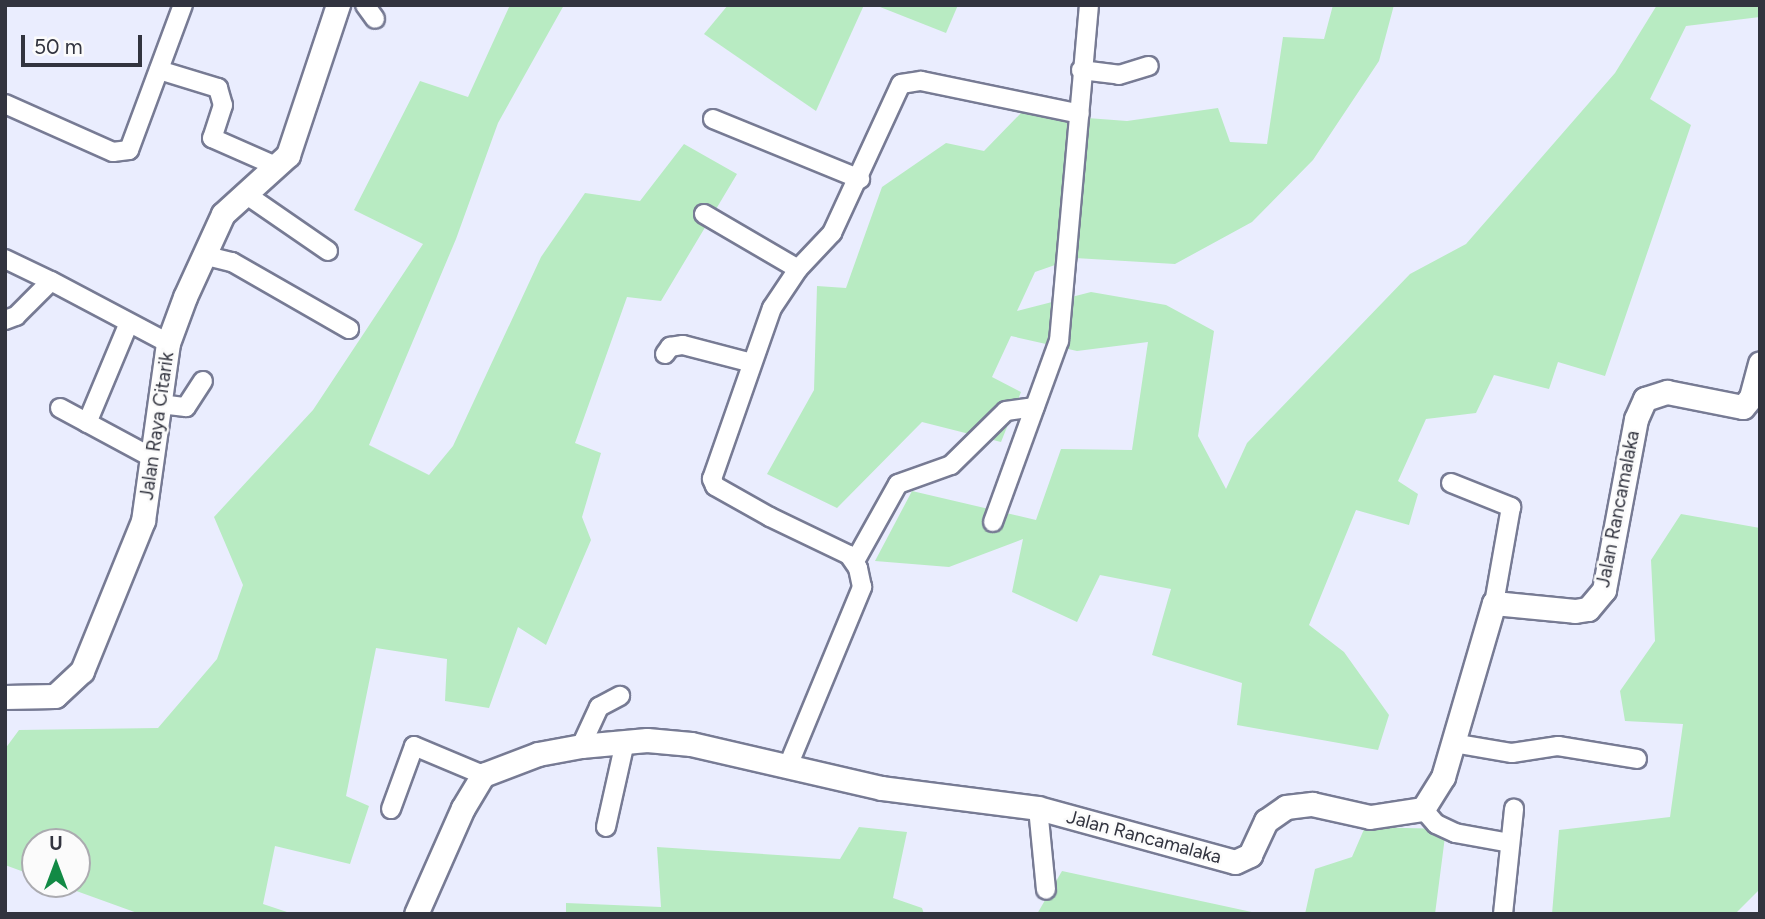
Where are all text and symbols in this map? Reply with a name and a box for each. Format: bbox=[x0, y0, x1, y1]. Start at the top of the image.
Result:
scale bar bbox=[24, 21, 145, 65]
text: 50 m bbox=[34, 34, 83, 59]
street label: Jalan Raya Citarik bbox=[135, 351, 179, 501]
street label: Jalan Rancamalaka bbox=[1592, 429, 1644, 589]
street label: Jalan Rancamalaka bbox=[1064, 805, 1224, 869]
north arrow bbox=[21, 828, 91, 898]
text: U bbox=[49, 832, 63, 855]

